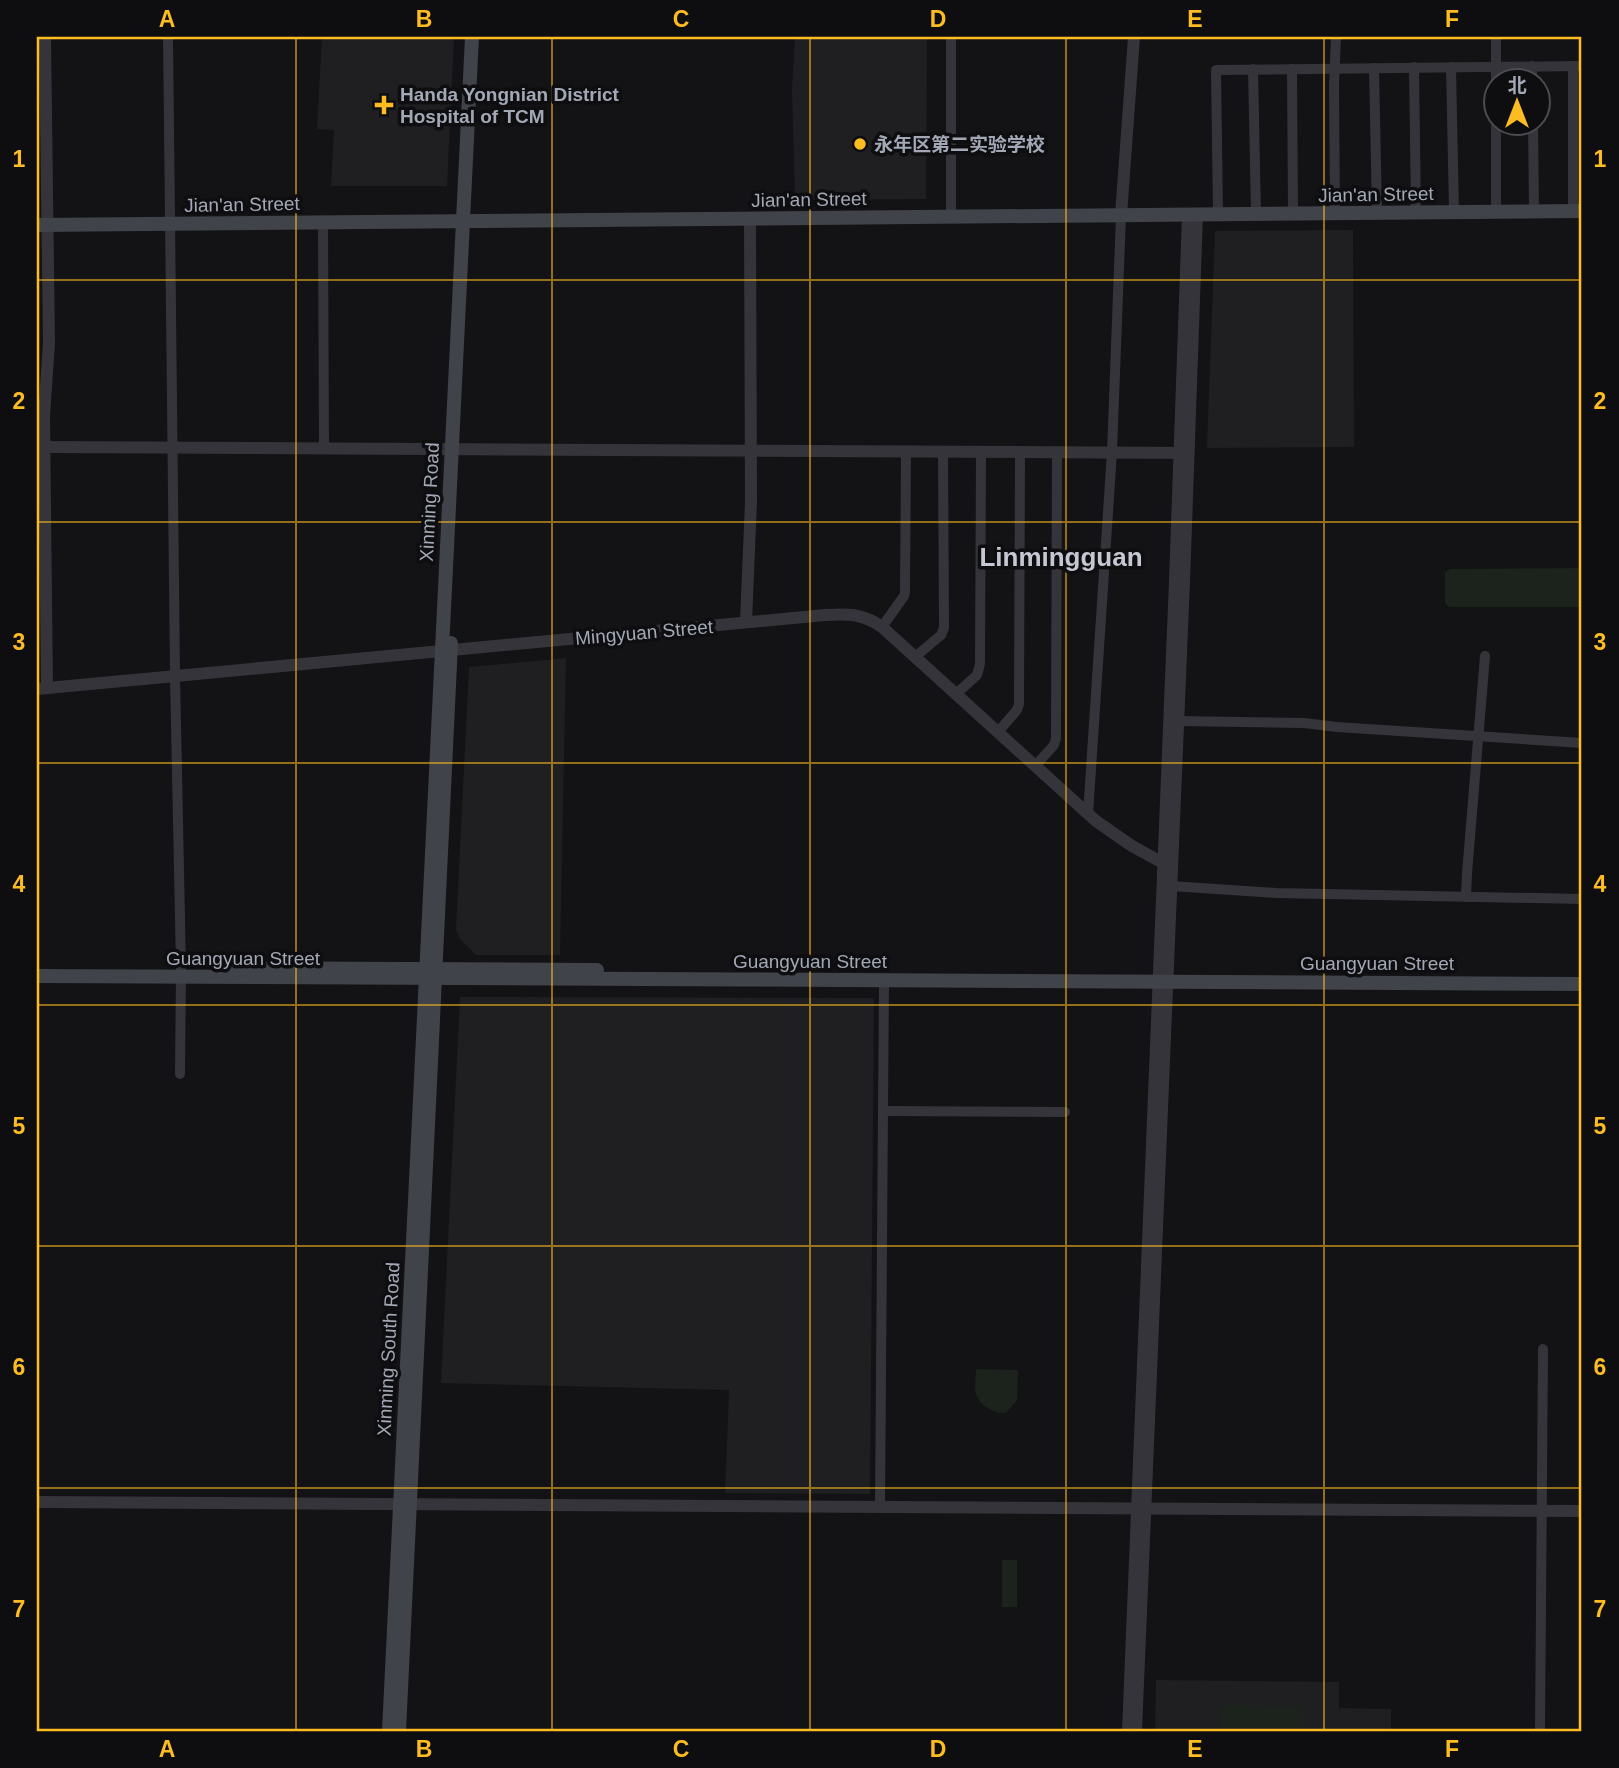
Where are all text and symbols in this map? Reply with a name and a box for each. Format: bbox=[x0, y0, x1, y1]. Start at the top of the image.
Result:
text: A bbox=[159, 6, 175, 32]
text: B bbox=[416, 6, 432, 32]
text: C bbox=[673, 6, 689, 32]
text: D bbox=[930, 6, 946, 32]
text: E bbox=[1187, 6, 1203, 32]
text: F bbox=[1445, 6, 1459, 32]
north arrow bbox=[1482, 66, 1552, 136]
text: 北 bbox=[1507, 75, 1527, 96]
place label: Handa Yongnian District Hospital of TCM bbox=[400, 84, 620, 127]
marker: Handa Yongnian District Hospital of TCM bbox=[374, 95, 394, 115]
place label: 永年区第二实验学校 bbox=[874, 134, 1045, 155]
marker: 永年区第二实验学校 bbox=[852, 136, 868, 152]
text: 1 bbox=[13, 146, 26, 172]
text: 1 bbox=[1594, 146, 1607, 172]
street label: Jian'an Street bbox=[1318, 183, 1435, 206]
street label: Jian'an Street bbox=[751, 188, 868, 211]
street label: Jian'an Street bbox=[184, 193, 301, 216]
text: 2 bbox=[13, 388, 25, 414]
text: 2 bbox=[1594, 388, 1606, 414]
street label: Xinming Road bbox=[416, 442, 443, 562]
district label: Linmingguan bbox=[979, 542, 1143, 572]
street label: Mingyuan Street bbox=[574, 616, 715, 649]
text: 3 bbox=[13, 629, 25, 655]
text: 3 bbox=[1594, 629, 1606, 655]
text: 4 bbox=[13, 871, 26, 897]
text: 4 bbox=[1594, 871, 1607, 897]
street label: Guangyuan Street bbox=[166, 948, 321, 969]
street label: Guangyuan Street bbox=[733, 951, 888, 972]
street label: Guangyuan Street bbox=[1300, 953, 1455, 974]
text: 5 bbox=[13, 1113, 26, 1139]
text: 5 bbox=[1594, 1113, 1607, 1139]
street label: Xinming South Road bbox=[373, 1261, 404, 1437]
text: 6 bbox=[13, 1354, 25, 1380]
text: 6 bbox=[1594, 1354, 1606, 1380]
text: 7 bbox=[13, 1596, 25, 1622]
text: 7 bbox=[1594, 1596, 1606, 1622]
text: A bbox=[159, 1736, 175, 1762]
text: B bbox=[416, 1736, 432, 1762]
text: C bbox=[673, 1736, 689, 1762]
text: D bbox=[930, 1736, 946, 1762]
text: E bbox=[1187, 1736, 1203, 1762]
text: F bbox=[1445, 1736, 1459, 1762]

